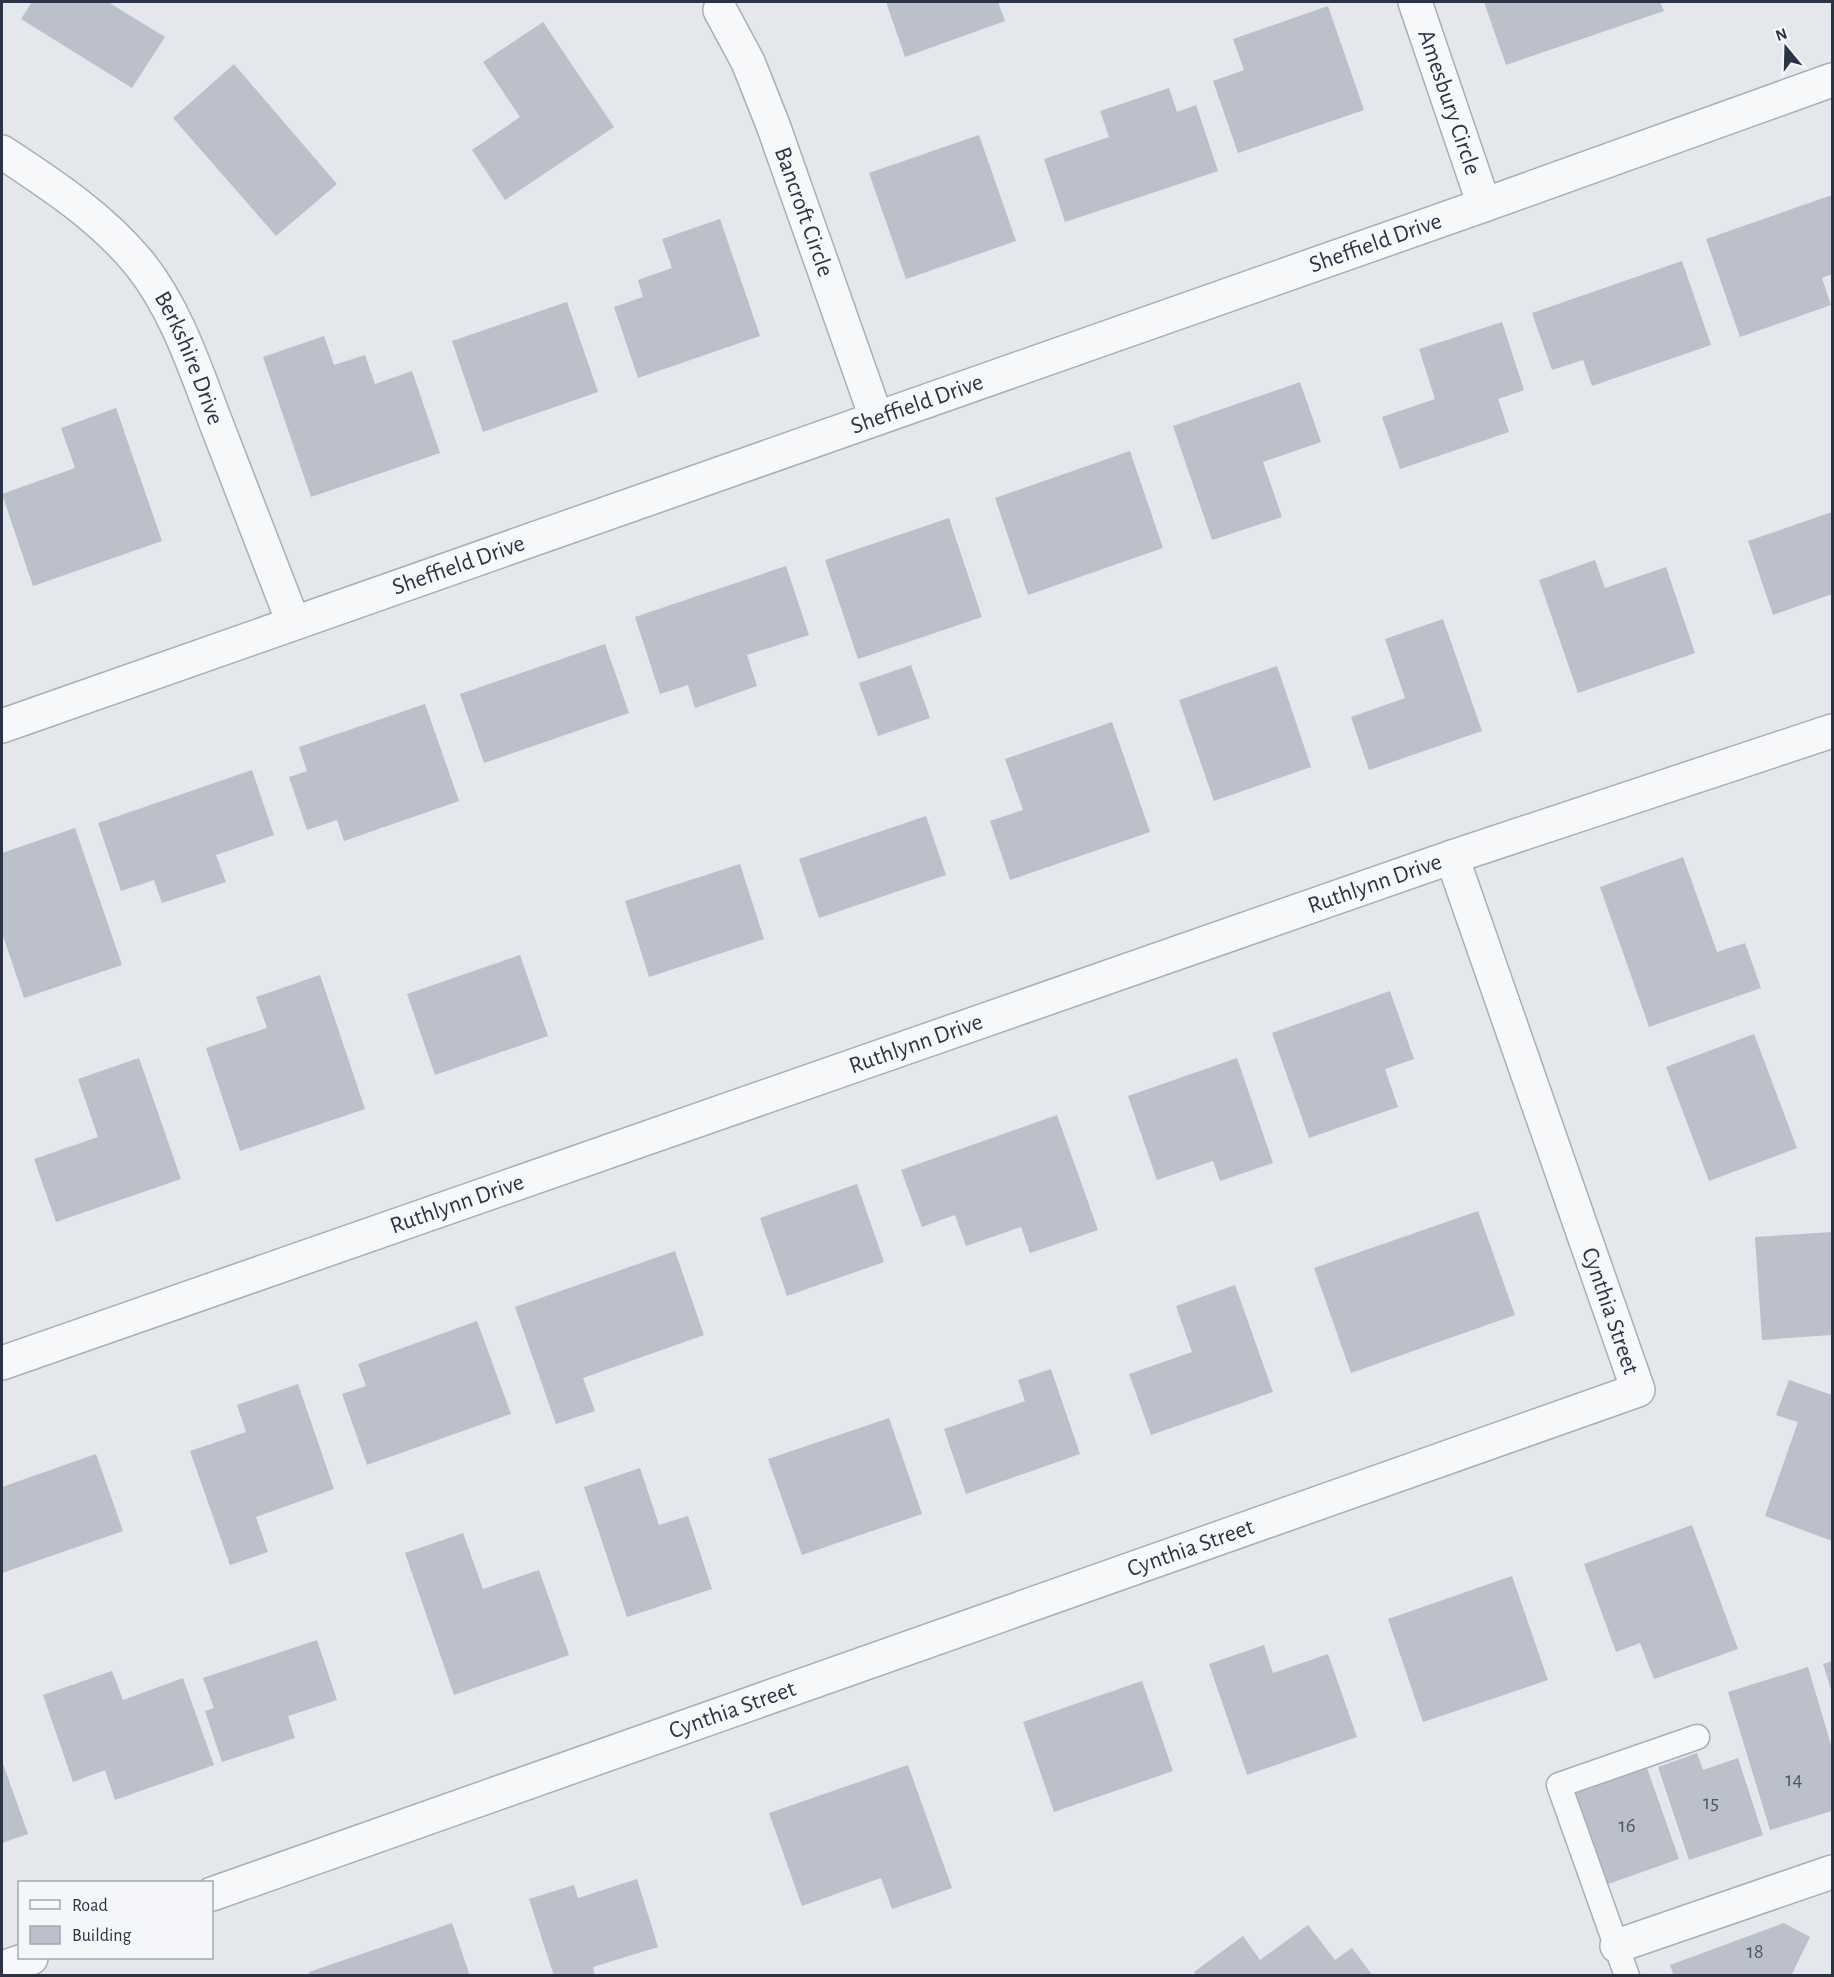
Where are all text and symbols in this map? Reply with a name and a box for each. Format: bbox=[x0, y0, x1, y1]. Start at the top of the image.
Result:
north arrow bbox=[1756, 18, 1816, 78]
text: N bbox=[1774, 25, 1789, 44]
street label: Amesbury Circle bbox=[1413, 27, 1485, 178]
street label: Bancroft Circle bbox=[770, 144, 838, 280]
street label: Sheffield Drive bbox=[1306, 209, 1445, 277]
street label: Berkshire Drive bbox=[150, 287, 228, 428]
street label: Sheffield Drive bbox=[848, 370, 986, 439]
street label: Sheffield Drive bbox=[389, 531, 528, 600]
street label: Ruthlynn Drive bbox=[1305, 850, 1445, 918]
street label: Ruthlynn Drive bbox=[846, 1010, 986, 1078]
street label: Ruthlynn Drive bbox=[387, 1170, 527, 1239]
street label: Cynthia Street bbox=[1577, 1245, 1643, 1378]
street label: Cynthia Street bbox=[1124, 1515, 1257, 1581]
street label: Cynthia Street bbox=[666, 1677, 799, 1743]
house number: 14 bbox=[1785, 1769, 1803, 1790]
house number: 15 bbox=[1703, 1792, 1719, 1813]
house number: 16 bbox=[1618, 1815, 1636, 1836]
legend bbox=[18, 1881, 213, 1959]
text: Road bbox=[72, 1897, 108, 1915]
text: Building bbox=[72, 1927, 132, 1945]
house number: 18 bbox=[1746, 1941, 1764, 1962]

